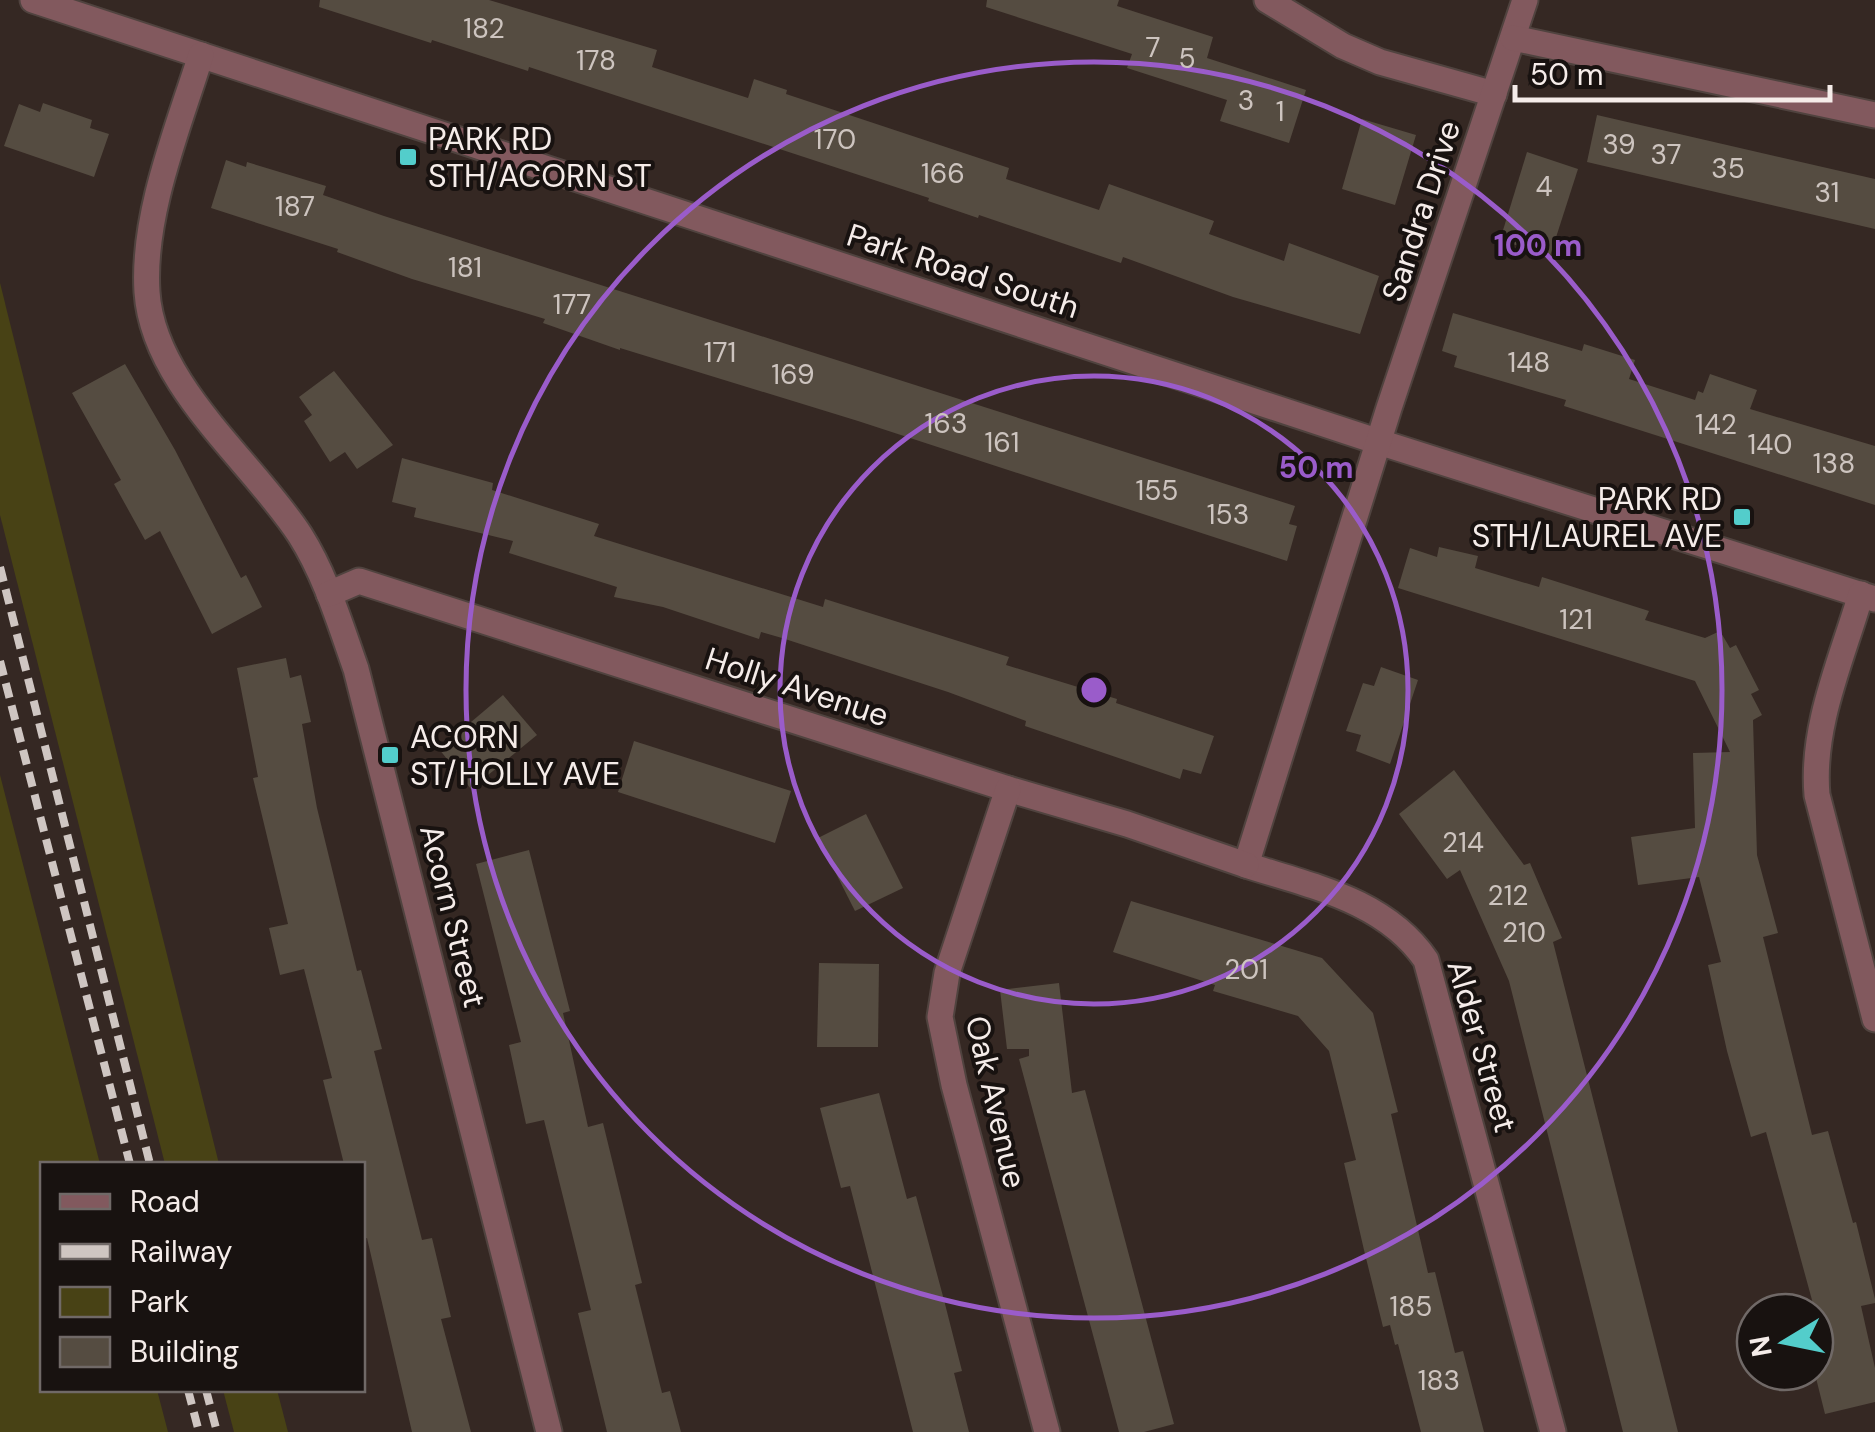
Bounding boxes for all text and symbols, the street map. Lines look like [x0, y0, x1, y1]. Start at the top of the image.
house number: 182 [463, 10, 505, 47]
house number: 7 [1146, 29, 1160, 66]
house number: 5 [1178, 40, 1196, 77]
scale bar [1515, 40, 1830, 102]
house number: 178 [576, 42, 616, 79]
text: 50 m [1530, 55, 1604, 94]
house number: 3 [1238, 82, 1254, 119]
house number: 1 [1276, 93, 1284, 130]
street label: Sandra Drive [1372, 115, 1470, 307]
place label: PARK RD STH/ACORN ST [428, 118, 652, 197]
house number: 170 [814, 121, 856, 158]
house number: 39 [1602, 126, 1636, 163]
house number: 37 [1650, 136, 1682, 173]
marker: PARK RD STH/ACORN ST [397, 146, 419, 168]
house number: 35 [1711, 150, 1745, 187]
house number: 166 [921, 155, 965, 192]
house number: 4 [1536, 168, 1553, 205]
house number: 31 [1815, 174, 1839, 211]
house number: 187 [275, 188, 315, 225]
street label: Park Road South [842, 214, 1084, 328]
text: 100 m [1494, 226, 1582, 265]
house number: 181 [448, 249, 482, 286]
house number: 177 [553, 286, 591, 323]
house number: 171 [704, 334, 736, 371]
house number: 148 [1508, 344, 1550, 381]
house number: 169 [771, 356, 815, 393]
house number: 163 [925, 405, 967, 442]
house number: 142 [1695, 406, 1737, 443]
house number: 161 [984, 424, 1020, 461]
house number: 140 [1748, 426, 1792, 463]
house number: 138 [1813, 445, 1855, 482]
text: 50 m [1278, 448, 1354, 487]
house number: 155 [1136, 472, 1178, 509]
place label: PARK RD STH/LAUREL AVE [1472, 478, 1722, 557]
house number: 153 [1207, 496, 1249, 533]
marker: PARK RD STH/LAUREL AVE [1731, 506, 1753, 528]
house number: 121 [1559, 601, 1593, 638]
street label: Holly Avenue [700, 638, 894, 736]
centre of rings [1076, 672, 1112, 708]
place label: ACORN ST/HOLLY AVE [410, 716, 620, 795]
marker: ACORN ST/HOLLY AVE [379, 744, 401, 766]
street label: Acorn Street [410, 820, 496, 1012]
house number: 214 [1442, 824, 1484, 861]
house number: 212 [1488, 877, 1529, 914]
house number: 210 [1502, 914, 1546, 951]
house number: 201 [1224, 951, 1268, 988]
street label: Alder Street [1437, 955, 1527, 1137]
street label: Oak Avenue [956, 1012, 1036, 1192]
legend [40, 1162, 365, 1392]
text: Road [130, 1182, 200, 1221]
text: Railway [130, 1232, 233, 1271]
text: Park [130, 1282, 189, 1321]
house number: 185 [1390, 1288, 1432, 1325]
north arrow [1735, 1292, 1835, 1392]
text: Building [130, 1332, 239, 1371]
text: N [1741, 1333, 1781, 1360]
house number: 183 [1418, 1362, 1460, 1399]

